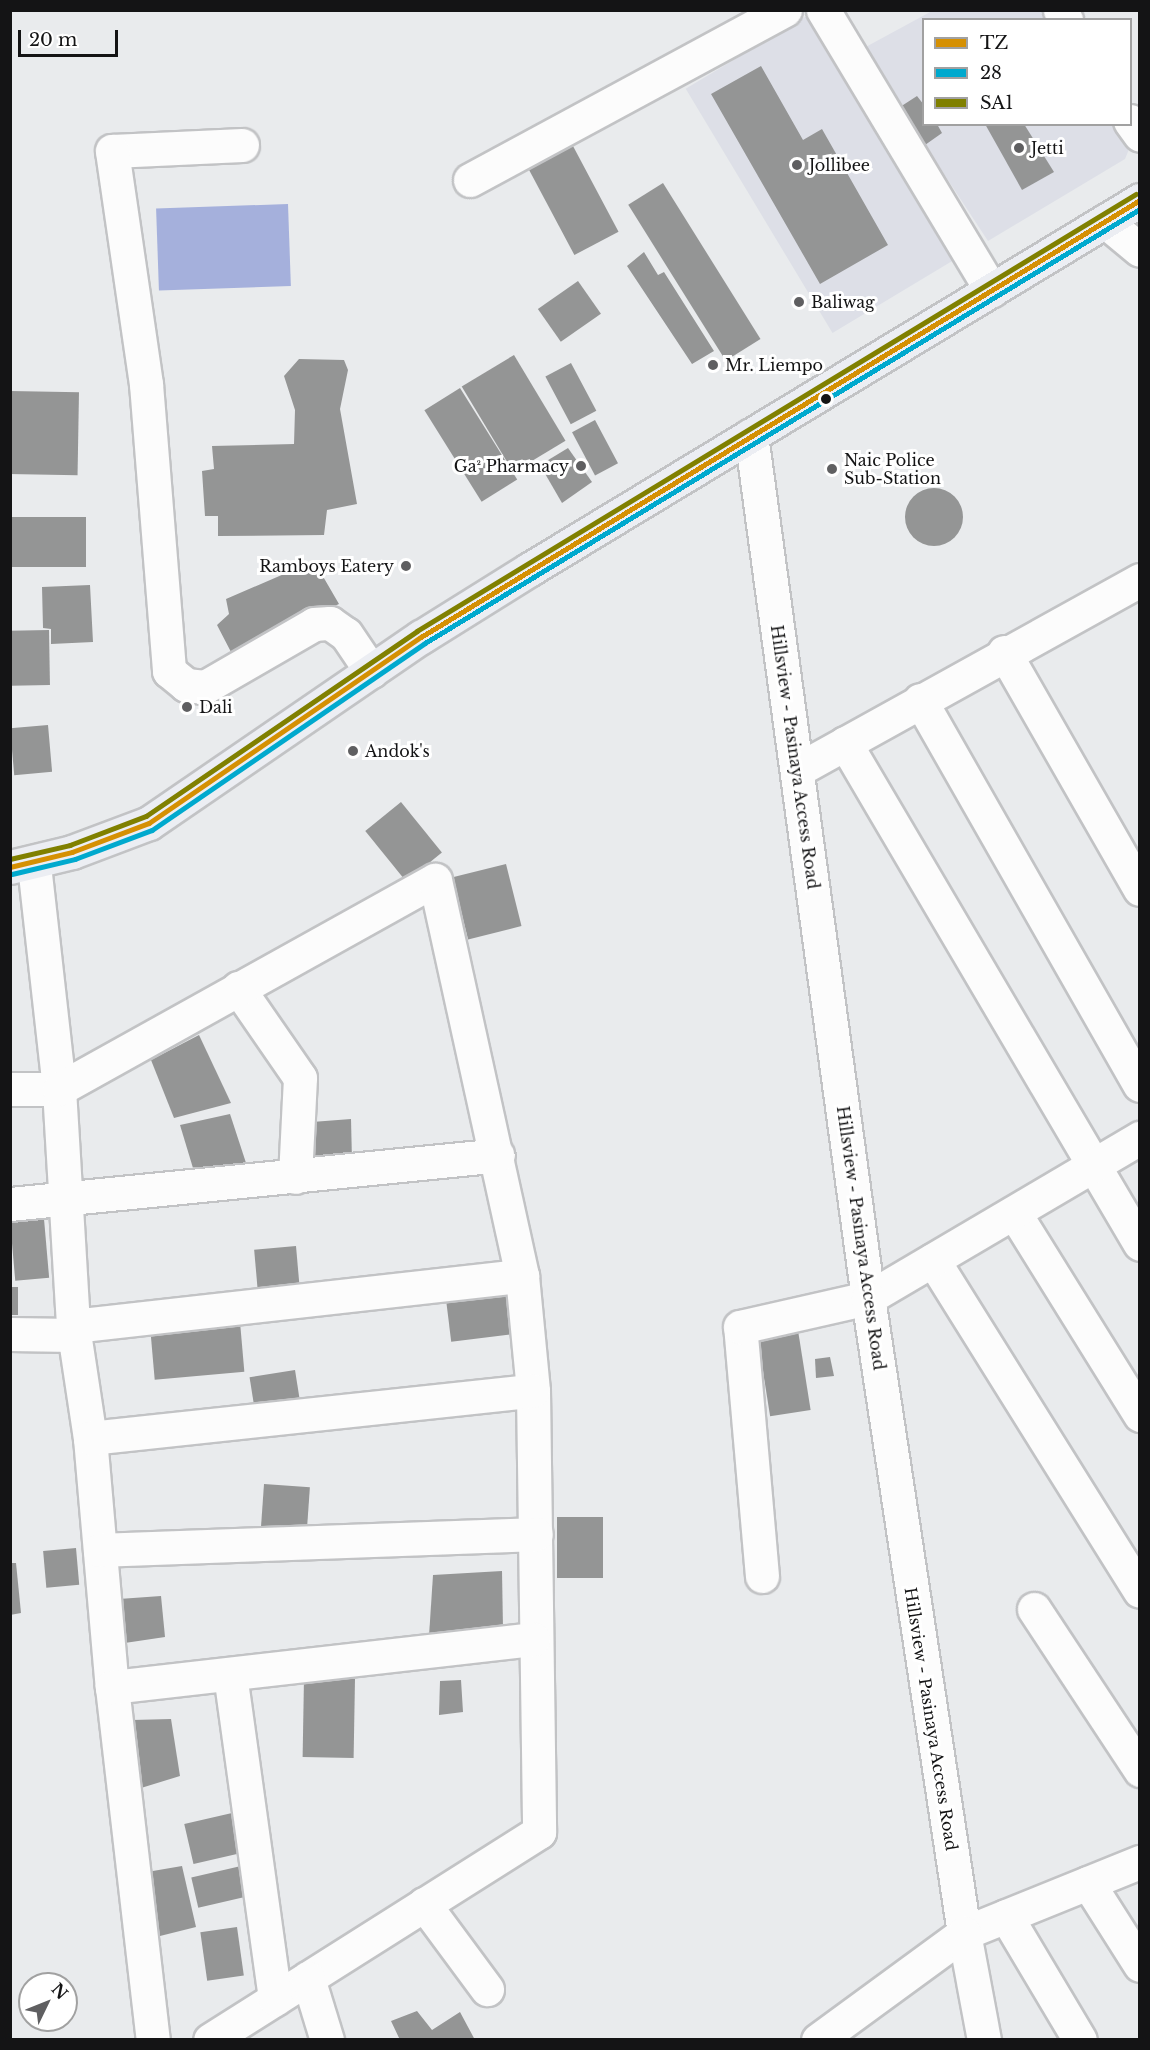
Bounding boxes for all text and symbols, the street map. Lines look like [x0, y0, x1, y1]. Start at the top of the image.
scale bar [21, 18, 122, 56]
legend [922, 18, 1132, 126]
text: 20 m [29, 29, 77, 51]
text: TZ [980, 32, 1008, 54]
text: 28 [980, 62, 1002, 84]
text: SA1 [980, 92, 1013, 114]
place label: Jetti [1031, 138, 1064, 158]
marker: Jetti [1012, 141, 1026, 155]
place label: Jollibee [809, 155, 870, 175]
marker: Jollibee [790, 158, 804, 172]
place label: Baliwag [811, 292, 875, 312]
marker: Baliwag [792, 295, 806, 309]
place label: Mr. Liempo [725, 355, 823, 375]
marker: Mr. Liempo [706, 358, 720, 372]
unlabelled marker [820, 393, 832, 405]
place label: Naic Police Sub-Station [844, 450, 941, 488]
place label: Ga² Pharmacy [454, 456, 569, 476]
marker: Ga² Pharmacy [574, 459, 588, 473]
marker: Naic Police Sub-Station [825, 462, 839, 476]
place label: Ramboys Eatery [259, 556, 394, 576]
marker: Ramboys Eatery [399, 559, 413, 573]
street label: Hillsview - Pasinaya Access Road [767, 623, 823, 891]
place label: Dali [199, 697, 233, 717]
marker: Dali [180, 700, 194, 714]
place label: Andok's [365, 741, 430, 761]
marker: Andok's [346, 744, 360, 758]
street label: Hillsview - Pasinaya Access Road [833, 1104, 889, 1372]
street label: Hillsview - Pasinaya Access Road [901, 1585, 961, 1853]
north arrow [18, 1972, 78, 2032]
text: N [47, 1979, 72, 2003]

